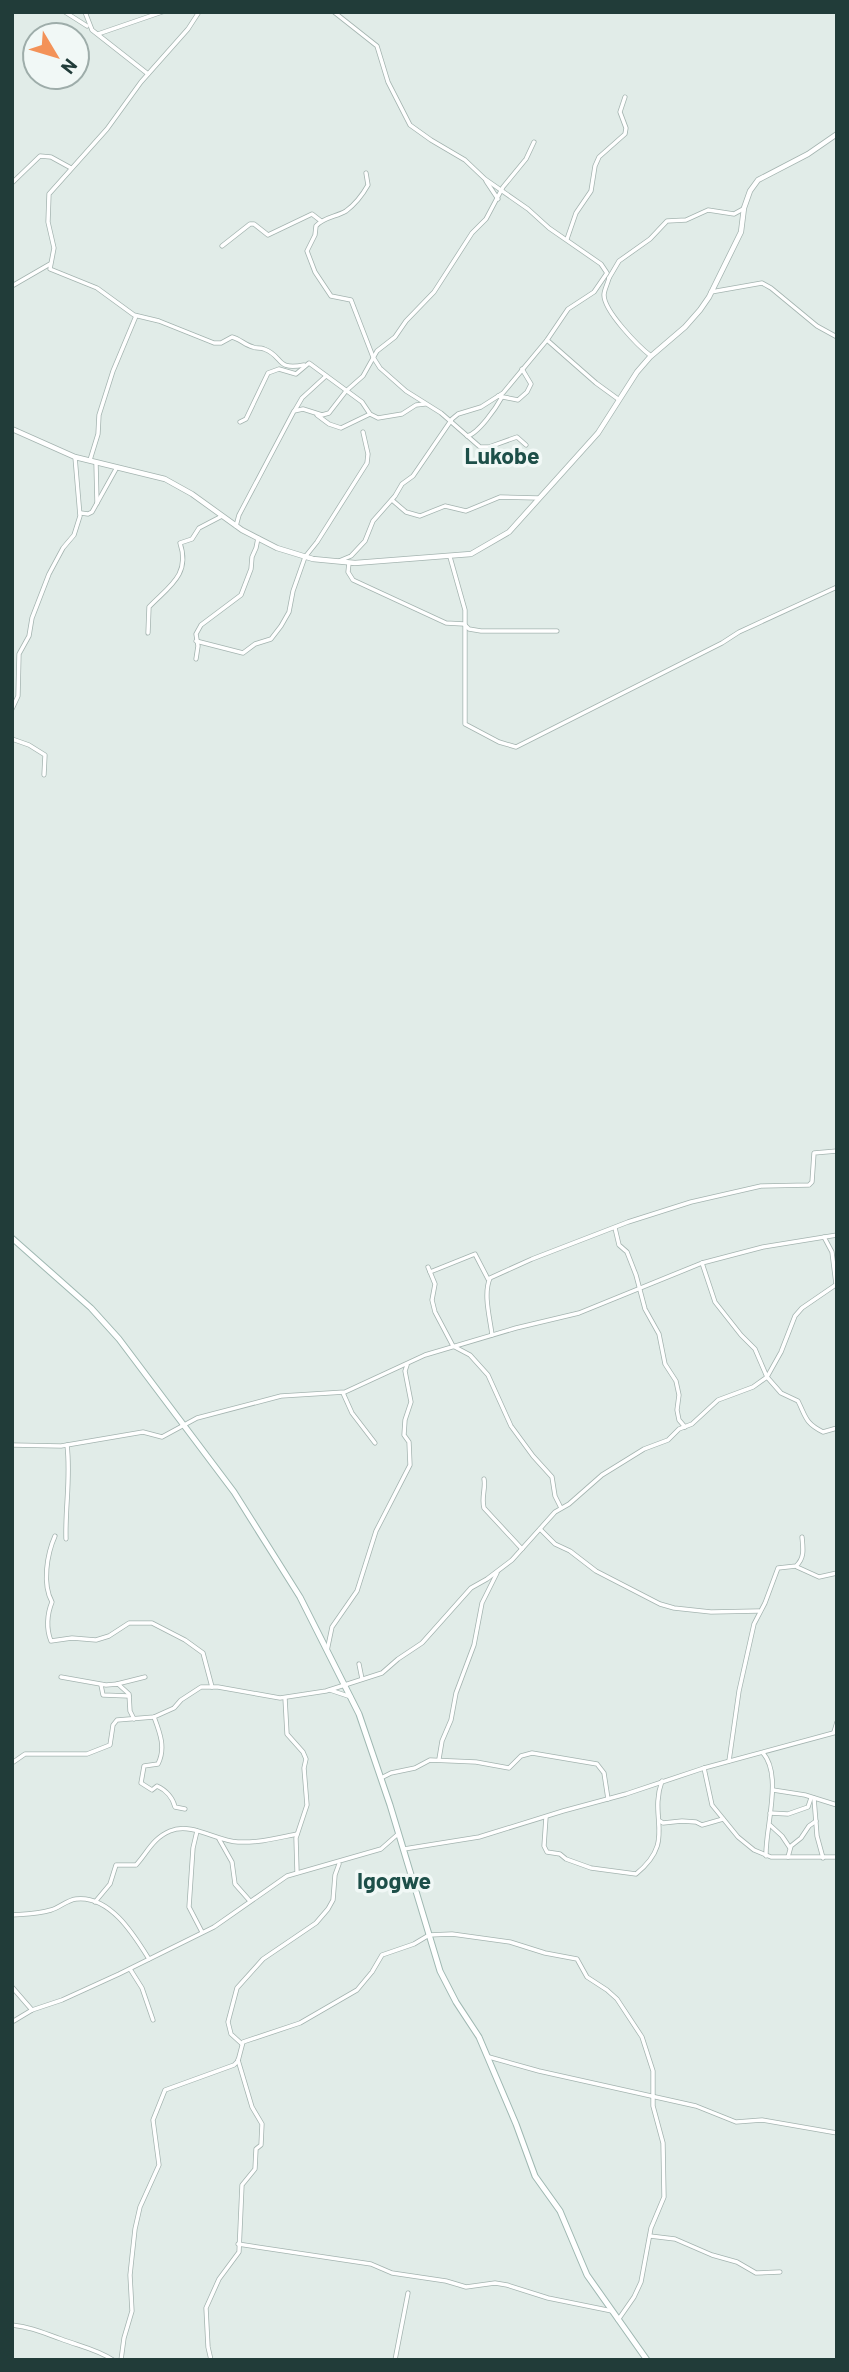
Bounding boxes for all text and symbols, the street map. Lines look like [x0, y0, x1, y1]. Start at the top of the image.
north arrow [21, 21, 91, 91]
text: N [57, 55, 83, 79]
district label: Lukobe [464, 441, 540, 469]
district label: Igogwe [357, 1866, 431, 1894]

